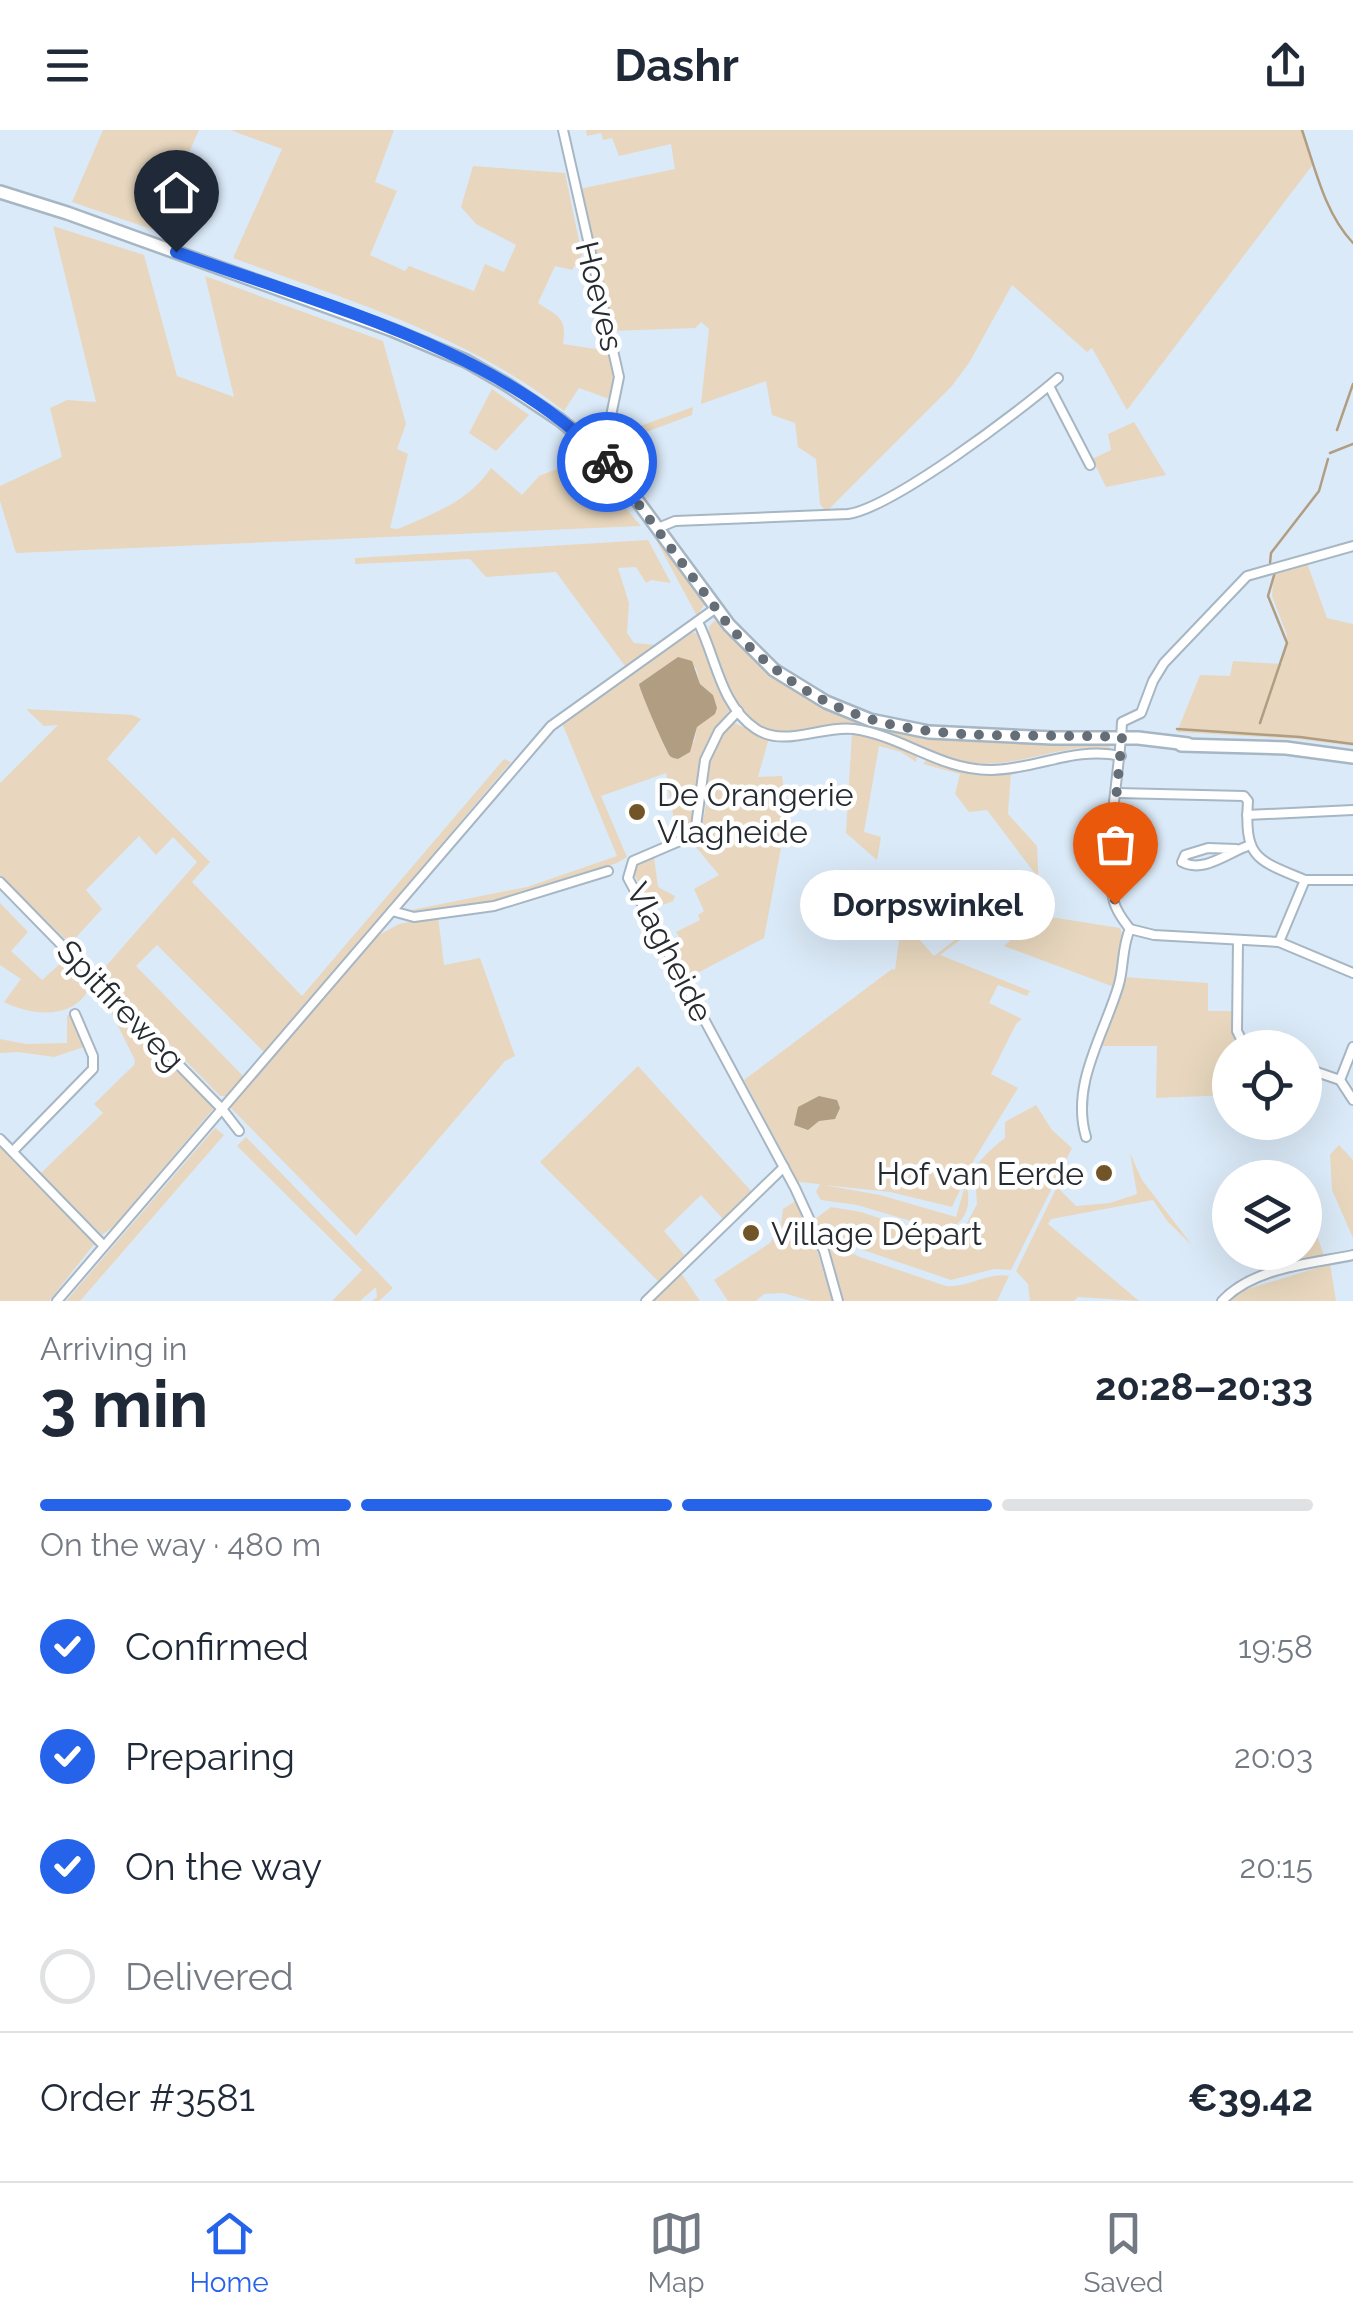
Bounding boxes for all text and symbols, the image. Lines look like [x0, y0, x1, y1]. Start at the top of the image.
icon: menu [40, 38, 95, 93]
icon: share [1258, 38, 1313, 93]
text: Dashr [614, 39, 739, 92]
pin [134, 150, 219, 253]
icon: home [149, 165, 204, 220]
street label: Hoeves [569, 237, 631, 355]
courier [557, 412, 657, 512]
icon: bike [580, 435, 635, 490]
place label: De Orangerie Vlagheide [657, 776, 854, 850]
marker: De Orangerie Vlagheide [626, 801, 648, 823]
pin [1073, 802, 1158, 905]
icon: bag [1088, 817, 1143, 872]
callout: Dorpswinkel [800, 869, 1055, 939]
street label: Vlagheide [619, 876, 721, 1028]
text: Dorpswinkel [832, 886, 1023, 923]
street label: Spitfireweg [50, 932, 192, 1078]
map controls [1212, 1030, 1322, 1270]
button: locate [1212, 1030, 1322, 1140]
place label: Hof van Eerde [877, 1155, 1084, 1192]
button: layers [1212, 1160, 1322, 1270]
marker: Hof van Eerde [1093, 1162, 1115, 1184]
place label: Village Départ [771, 1215, 982, 1252]
marker: Village Départ [740, 1222, 762, 1244]
text: Arriving in [40, 1330, 187, 1367]
text: 20:28–20:33 [1095, 1364, 1313, 1409]
text: 3 min [40, 1366, 208, 1442]
text: On the way · 480 m [40, 1526, 321, 1563]
icon: check [40, 1619, 95, 1674]
text: Confirmed [125, 1624, 309, 1669]
text: 19:58 [1238, 1628, 1313, 1665]
icon: check [40, 1729, 95, 1784]
text: Preparing [125, 1734, 295, 1779]
text: 20:03 [1234, 1738, 1313, 1775]
icon: check [40, 1839, 95, 1894]
text: On the way [125, 1844, 322, 1889]
text: 20:15 [1240, 1848, 1313, 1885]
text: Delivered [125, 1954, 294, 1999]
text: Order #3581 [40, 2075, 255, 2120]
text: €39.42 [1187, 2075, 1313, 2120]
tab: Home [189, 2206, 269, 2299]
tab: Map [648, 2206, 705, 2299]
tab: Saved [1083, 2206, 1164, 2299]

